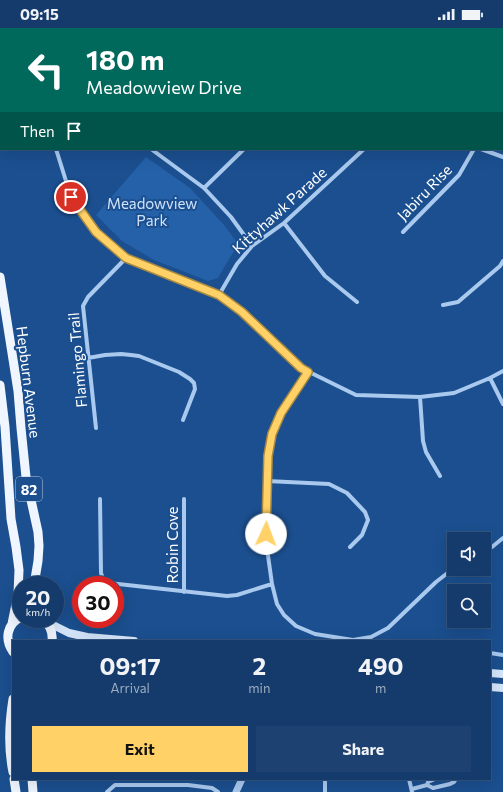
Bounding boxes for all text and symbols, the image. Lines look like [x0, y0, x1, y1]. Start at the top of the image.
text: 09:15 [20, 5, 59, 23]
text: 180 m [86, 42, 164, 76]
icon: left [20, 44, 72, 96]
text: Meadowview Drive [86, 76, 242, 98]
icon: arrive [63, 120, 85, 142]
text: Then [20, 122, 55, 140]
street label: Jabiru Rise [393, 160, 455, 224]
street label: Kittyhawk Parade [228, 163, 330, 257]
pin [54, 180, 88, 214]
icon: arrive [60, 186, 82, 208]
park label: Meadowview Park [107, 194, 197, 229]
street label: Flamingo Trail [64, 312, 90, 408]
street label: Hepburn Avenue [13, 325, 45, 439]
road number: 82 [16, 477, 42, 501]
street label: Robin Cove [163, 506, 181, 584]
position arrow [245, 513, 287, 555]
map controls [447, 532, 491, 628]
button: sound [447, 532, 491, 576]
speed limit sign: 30 [72, 576, 124, 628]
button: search [447, 584, 491, 628]
text: 20 [26, 585, 50, 609]
text: km/h [26, 606, 50, 618]
text: 09:17 [100, 651, 161, 680]
text: 2 [252, 651, 266, 680]
text: 490 [358, 651, 403, 680]
text: Arrival [110, 680, 150, 696]
text: min [248, 680, 270, 696]
text: m [375, 680, 386, 696]
button: Exit [32, 726, 248, 772]
button: Share [256, 726, 471, 772]

